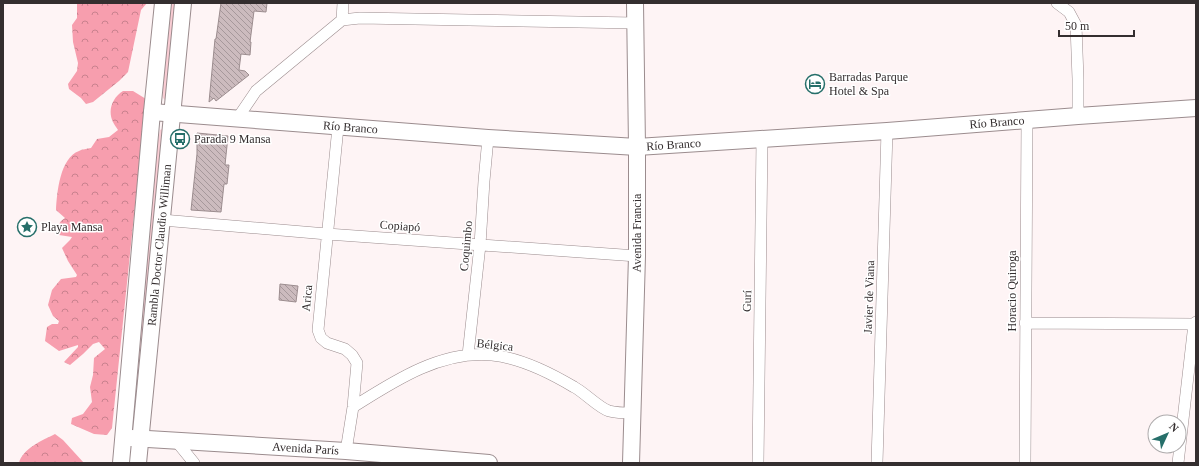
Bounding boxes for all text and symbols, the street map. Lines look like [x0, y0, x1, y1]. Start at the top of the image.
scale bar [1059, 12, 1134, 38]
text: 50 m [1065, 19, 1090, 33]
place label: Barradas Parque Hotel & Spa [829, 70, 908, 98]
hotel icon: Barradas Parque Hotel & Spa [804, 73, 826, 95]
street label: Río Branco [969, 113, 1025, 132]
street label: Río Branco [322, 118, 378, 136]
bus stop icon: Parada 9 Mansa [169, 128, 191, 150]
place label: Parada 9 Mansa [194, 132, 271, 146]
street label: Río Branco [646, 136, 702, 153]
street label: Rambla Doctor Claudio Williman [144, 164, 174, 327]
street label: Avenida Francia [630, 193, 644, 273]
place icon: Playa Mansa [16, 216, 38, 238]
street label: Copiapó [379, 218, 421, 234]
place label: Playa Mansa [41, 220, 103, 234]
street label: Coquimbo [457, 220, 475, 272]
street label: Horacio Quiroga [1005, 250, 1019, 331]
street label: Javier de Viana [861, 259, 877, 334]
street label: Arica [299, 283, 315, 312]
street label: Gurí [740, 289, 754, 312]
street label: Bélgica [476, 336, 515, 354]
north arrow [1147, 414, 1187, 454]
text: N [1167, 420, 1181, 434]
street label: Avenida París [272, 440, 340, 458]

